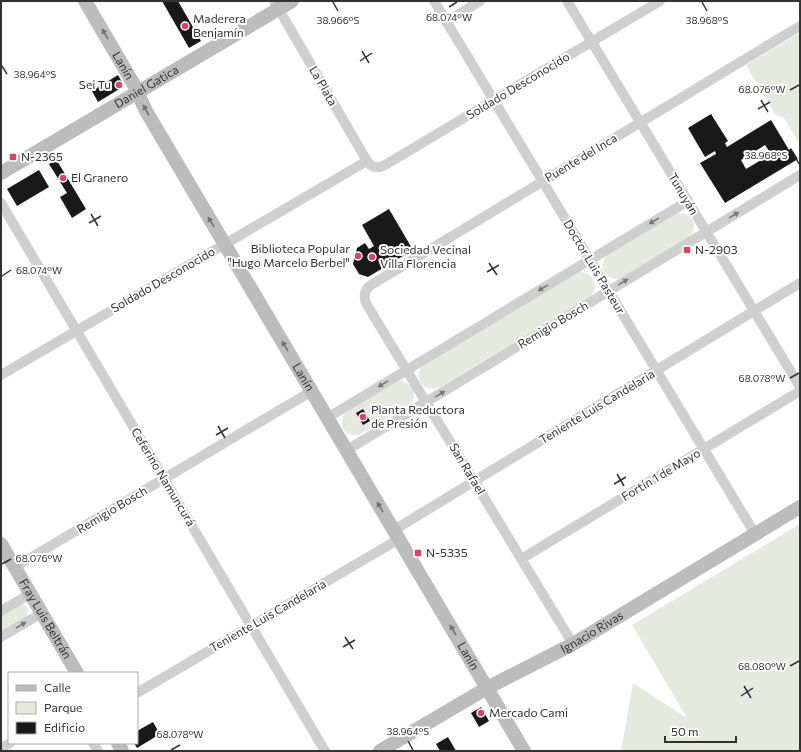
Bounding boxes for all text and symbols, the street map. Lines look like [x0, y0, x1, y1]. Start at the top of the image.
place label: Maderera Benjamín [193, 11, 246, 39]
text: 68.074°W [426, 11, 472, 23]
text: 38.966°S [317, 14, 359, 26]
text: 38.968°S [686, 14, 728, 26]
marker: Maderera Benjamín [180, 21, 190, 31]
one-way arrow [101, 28, 108, 40]
street label: Lanín [110, 49, 137, 82]
street label: Soldado Desconocido [463, 49, 572, 121]
street label: Daniel Gatica [111, 62, 181, 111]
street label: La Plata [307, 63, 341, 108]
text: 38.964°S [14, 68, 56, 80]
place label: Sei Tu [79, 77, 111, 91]
marker: Sei Tu [114, 80, 124, 90]
text: 68.076°W [739, 83, 785, 95]
one-way arrow [142, 104, 149, 116]
street label: Puente del Inca [542, 130, 619, 184]
place label: N-2365 [21, 149, 63, 163]
text: 38.968°S [745, 149, 787, 161]
marker: N-2365 [8, 152, 18, 162]
place label: El Granero [71, 170, 128, 184]
street label: Tunuyán [666, 170, 702, 217]
marker: El Granero [58, 173, 68, 183]
one-way arrow [729, 211, 739, 219]
one-way arrow [208, 216, 215, 228]
street label: Doctor Luis Pasteur [561, 217, 629, 316]
one-way arrow [648, 218, 660, 225]
place label: Biblioteca Popular "Hugo Marcelo Berbel" [227, 241, 350, 269]
place label: Sociedad Vecinal Villa Florencia [380, 242, 471, 270]
place label: N-2903 [695, 242, 738, 256]
street label: Soldado Desconocido [108, 244, 217, 315]
marker: N-2903 [682, 245, 692, 255]
marker: Biblioteca Popular "Hugo Marcelo Berbel" [353, 251, 363, 261]
marker: Sociedad Vecinal Villa Florencia [367, 252, 377, 262]
text: 68.074°W [16, 264, 62, 276]
one-way arrow [617, 279, 629, 286]
one-way arrow [537, 285, 549, 292]
street label: Remigio Bosch [515, 298, 590, 351]
one-way arrow [281, 340, 288, 352]
street label: Lanín [290, 360, 318, 393]
street label: Teniente Luis Candelaria [536, 366, 657, 446]
text: 68.078°W [739, 372, 785, 384]
one-way arrow [378, 380, 388, 388]
one-way arrow [434, 390, 446, 397]
place label: Planta Reductora de Presión [371, 402, 465, 430]
marker: Planta Reductora de Presión [358, 412, 368, 422]
street label: Ceferino Namuncurá [129, 425, 199, 528]
street label: San Rafael [447, 440, 489, 497]
street label: Fortín 1 de Mayo [619, 445, 702, 503]
street label: Remigio Bosch [74, 483, 149, 536]
one-way arrow [376, 501, 383, 512]
place label: N-5335 [426, 545, 468, 559]
marker: N-5335 [413, 548, 423, 558]
text: 68.076°W [16, 552, 62, 564]
street label: Fray Luis Beltrán [17, 576, 75, 661]
street label: Teniente Luis Candelaria [207, 576, 328, 654]
street label: Ignacio Rivas [558, 607, 625, 655]
one-way arrow [15, 622, 27, 629]
one-way arrow [450, 624, 457, 636]
street label: Lanín [455, 639, 482, 672]
text: 68.080°W [738, 660, 786, 672]
legend [8, 672, 138, 744]
text: Calle [44, 680, 71, 694]
text: Parque [44, 700, 82, 714]
place label: Mercado Cami [489, 705, 568, 719]
marker: Mercado Cami [476, 708, 486, 718]
scale bar [665, 718, 736, 744]
text: Edificio [44, 720, 85, 734]
text: 50 m [671, 724, 699, 738]
text: 38.964°S [387, 725, 429, 737]
text: 68.078°W [157, 728, 203, 740]

